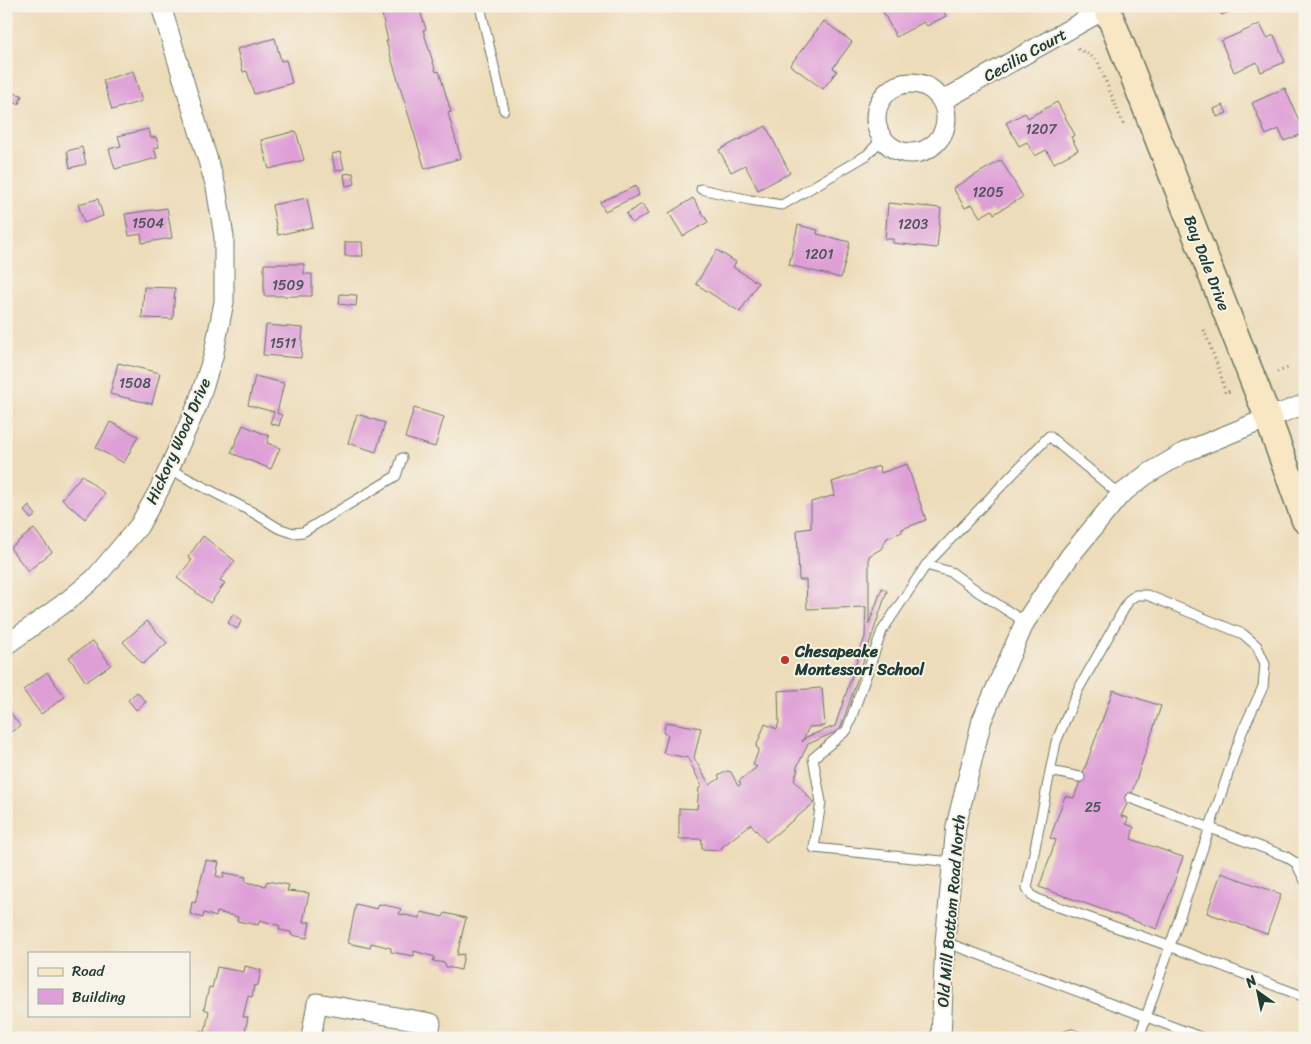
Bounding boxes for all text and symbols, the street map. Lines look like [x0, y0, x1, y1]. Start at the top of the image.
street label: Cecilia Court [978, 20, 1072, 90]
house number: 1207 [1026, 117, 1057, 142]
house number: 1205 [972, 180, 1004, 205]
house number: 1504 [132, 211, 164, 236]
street label: Bay Dale Drive [1175, 211, 1239, 315]
house number: 1203 [898, 212, 929, 237]
house number: 1201 [805, 242, 833, 267]
house number: 1509 [272, 273, 304, 298]
house number: 1511 [270, 331, 296, 356]
house number: 1508 [119, 371, 151, 396]
street label: Hickory Wood Drive [137, 373, 219, 509]
place label: Chesapeake Montessori School [794, 637, 925, 684]
marker: Chesapeake Montessori School [779, 654, 791, 666]
house number: 25 [1085, 795, 1102, 820]
street label: Old Mill Bottom Road North [928, 813, 974, 1009]
legend [28, 952, 190, 1016]
text: Road [72, 958, 105, 984]
north arrow [1234, 966, 1284, 1016]
text: N [1239, 968, 1262, 995]
text: Building [72, 984, 126, 1010]

